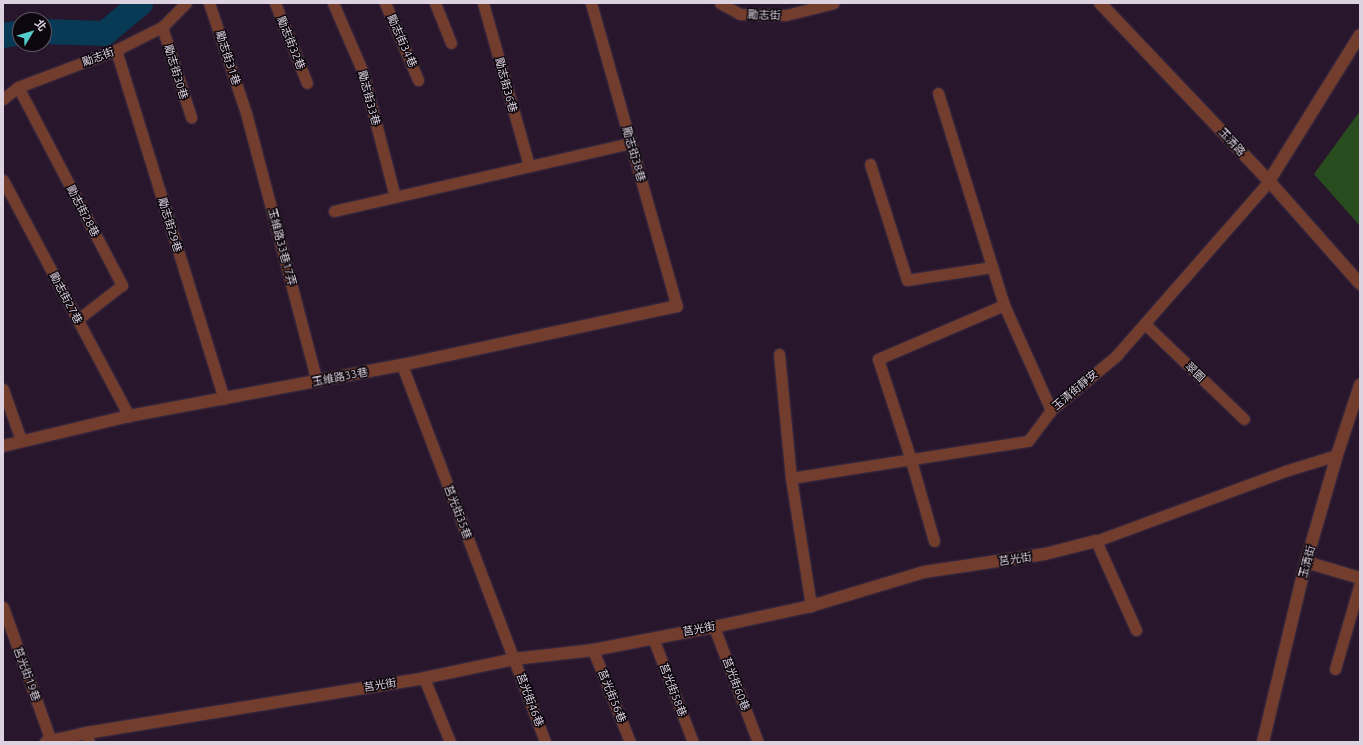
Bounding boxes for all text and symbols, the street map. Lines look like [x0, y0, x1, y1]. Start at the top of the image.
street label: 勵志街 [747, 8, 781, 22]
north arrow [12, 12, 52, 52]
street label: 勵志街34巷 [384, 13, 420, 69]
street label: 勵志街32巷 [274, 14, 308, 72]
text: 北 [33, 17, 49, 33]
street label: 勵志街31巷 [213, 29, 243, 87]
street label: 勵志街30巷 [161, 43, 191, 101]
street label: 勵志街 [80, 45, 116, 69]
street label: 勵志街36巷 [492, 56, 520, 114]
street label: 勵志街33巷 [355, 69, 383, 127]
street label: 勵志街38巷 [620, 125, 648, 183]
street label: 玉清路 [1216, 125, 1248, 159]
street label: 勵志街28巷 [64, 183, 102, 239]
street label: 勵志街29巷 [155, 196, 185, 254]
street label: 玉維路33巷17弄 [265, 207, 299, 287]
street label: 勵志街27巷 [47, 270, 85, 326]
street label: 翠園 [1183, 360, 1207, 384]
street label: 玉維路33巷 [311, 365, 369, 389]
street label: 玉清街靜安 [1050, 367, 1100, 413]
street label: 莒光街35巷 [442, 483, 474, 541]
street label: 玉清街 [1296, 544, 1318, 580]
street label: 莒光街 [998, 550, 1032, 568]
street label: 莒光街 [682, 619, 716, 639]
street label: 莒光街19巷 [11, 645, 43, 703]
street label: 莒光街60巷 [720, 655, 752, 713]
street label: 莒光街58巷 [657, 661, 689, 719]
street label: 莒光街56巷 [595, 667, 629, 725]
street label: 莒光街46巷 [514, 671, 546, 729]
street label: 莒光街 [363, 676, 397, 694]

